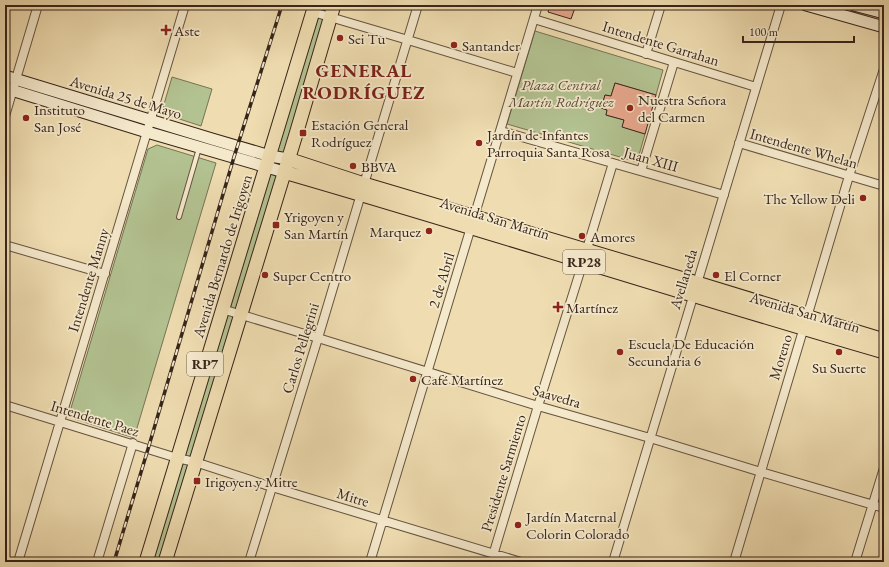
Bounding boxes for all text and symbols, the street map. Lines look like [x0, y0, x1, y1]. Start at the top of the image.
street label: Intendente Garrahan [600, 16, 722, 70]
scale bar [743, 18, 854, 44]
place label: Aste [173, 21, 200, 40]
text: 100 m [749, 24, 779, 40]
marker: Aste [161, 25, 171, 35]
place label: Sei Tu [348, 29, 386, 48]
marker: Sei Tu [335, 33, 345, 43]
place label: Santander [462, 36, 520, 55]
marker: Santander [449, 40, 459, 50]
district label: GENERAL RODRÍGUEZ [302, 58, 426, 105]
street label: Avenida 25 de Mayo [67, 71, 184, 123]
park label: Plaza Central Martín Rodríguez [507, 75, 615, 111]
place label: Nuestra Señora del Carmen [638, 90, 726, 126]
place label: Instituto San José [34, 100, 85, 136]
marker: Nuestra Señora del Carmen [625, 103, 635, 113]
marker: Instituto San José [21, 113, 31, 123]
place label: Estación General Rodríguez [311, 115, 409, 151]
street label: Intendente Whelan [748, 124, 860, 172]
place label: Jardín de Infantes Parroquia Santa Rosa [485, 125, 610, 161]
marker: Estación General Rodríguez [298, 128, 308, 138]
marker: Jardín de Infantes Parroquia Santa Rosa [474, 138, 484, 148]
street label: Juan XIII [620, 142, 680, 176]
place label: BBVA [361, 157, 397, 176]
marker: BBVA [348, 161, 358, 171]
street label: Avenida Bernardo de Irigoyen [188, 172, 256, 341]
place label: The Yellow Deli [763, 189, 855, 208]
street label: Avenida San Martín [437, 192, 552, 244]
marker: The Yellow Deli [858, 193, 868, 203]
place label: Yrigoyen y San Martín [284, 207, 348, 243]
marker: Yrigoyen y San Martín [271, 220, 281, 230]
place label: Marquez [370, 222, 421, 241]
street label: Intendente Manny [63, 225, 113, 334]
marker: Marquez [424, 226, 434, 236]
place label: Amores [589, 227, 635, 246]
marker: Amores [577, 231, 587, 241]
street label: Avellaneda [665, 247, 701, 312]
street label: 2 de Abril [424, 250, 459, 310]
road number: RP28 [563, 250, 605, 274]
place label: Super Centro [273, 266, 351, 285]
place label: El Corner [724, 266, 781, 285]
marker: Super Centro [260, 270, 270, 280]
marker: El Corner [711, 270, 721, 280]
street label: Avenida San Martín [747, 287, 862, 337]
place label: Martínez [566, 298, 618, 317]
street label: Carlos Pellegrini [277, 300, 323, 396]
marker: Martínez [553, 302, 563, 312]
street label: Moreno [764, 332, 796, 382]
place label: Escuela De Educación Secundaria 6 [628, 334, 755, 370]
marker: Escuela De Educación Secundaria 6 [615, 347, 625, 357]
marker: Su Suerte [834, 347, 844, 357]
road number: RP7 [187, 352, 223, 376]
place label: Su Suerte [812, 358, 866, 377]
place label: Café Martínez [421, 370, 503, 389]
marker: Café Martínez [408, 374, 418, 384]
street label: Saavedra [531, 380, 583, 412]
street label: Intendente Paez [48, 396, 142, 441]
street label: Presidente Sarmiento [476, 412, 530, 534]
place label: Irigoyen y Mitre [205, 472, 298, 491]
marker: Irigoyen y Mitre [192, 476, 202, 486]
street label: Mitre [335, 483, 372, 511]
place label: Jardín Maternal Colorin Colorado [524, 507, 629, 543]
marker: Jardín Maternal Colorin Colorado [513, 520, 523, 530]

